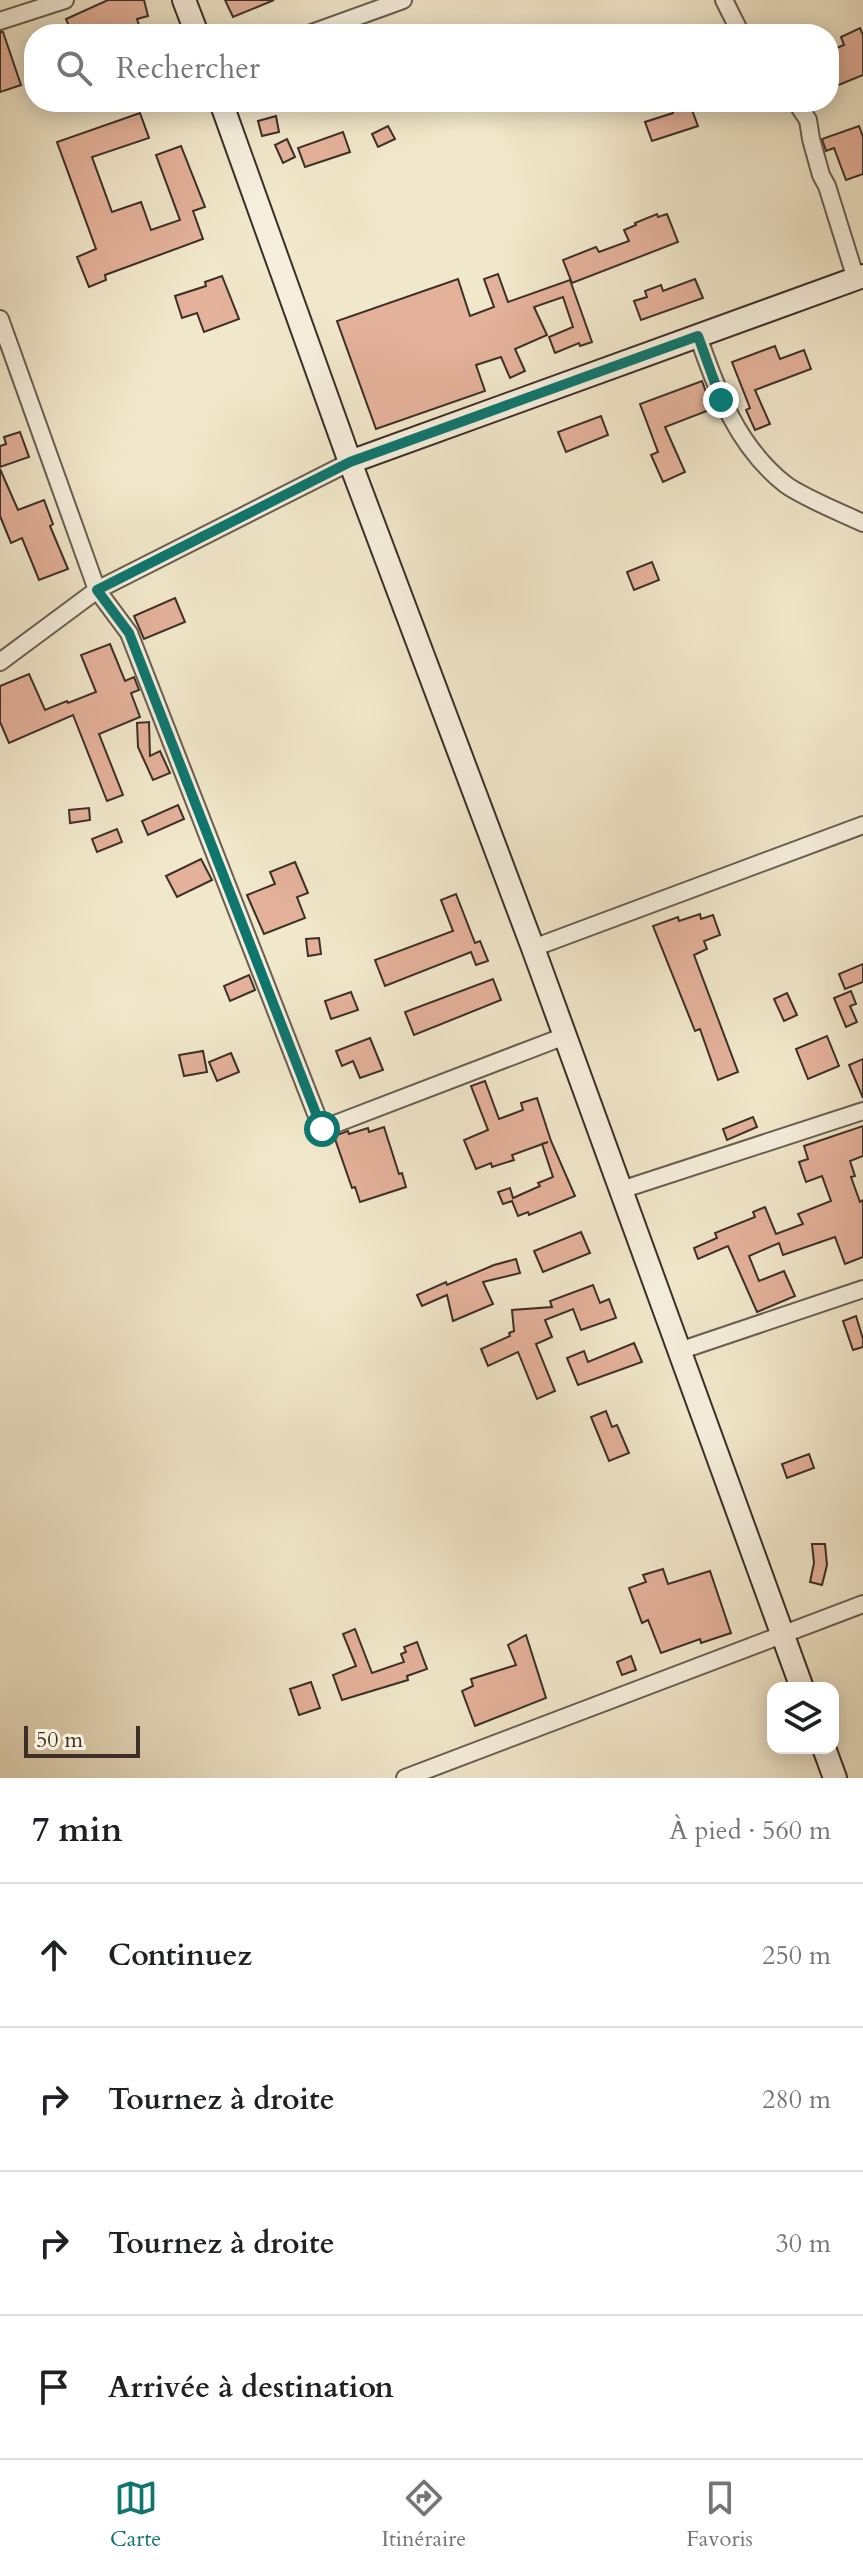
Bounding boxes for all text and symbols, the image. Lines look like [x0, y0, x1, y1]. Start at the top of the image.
search box [24, 24, 839, 112]
icon: search [52, 46, 96, 90]
text: Rechercher [116, 48, 260, 89]
route end [703, 382, 739, 418]
route start [304, 1111, 340, 1147]
map controls [767, 1682, 839, 1754]
button: layers [767, 1682, 839, 1754]
scale bar [24, 1722, 140, 1758]
text: 50 m [36, 1725, 83, 1755]
text: 7 min [32, 1807, 123, 1853]
text: À pied · 560 m [669, 1813, 831, 1848]
icon: ahead [32, 1933, 76, 1977]
text: Continuez [108, 1935, 252, 1976]
text: 250 m [762, 1938, 831, 1973]
icon: right [32, 2077, 76, 2121]
text: Tournez à droite [108, 2079, 335, 2120]
text: 280 m [762, 2082, 831, 2117]
icon: right [32, 2221, 76, 2265]
text: Tournez à droite [108, 2223, 335, 2264]
text: 30 m [775, 2226, 831, 2261]
icon: arrive [32, 2365, 76, 2409]
text: Arrivée à destination [108, 2367, 394, 2408]
tab: Carte [110, 2476, 161, 2554]
tab: Itinéraire [381, 2476, 466, 2554]
tab: Favoris [686, 2476, 753, 2554]

